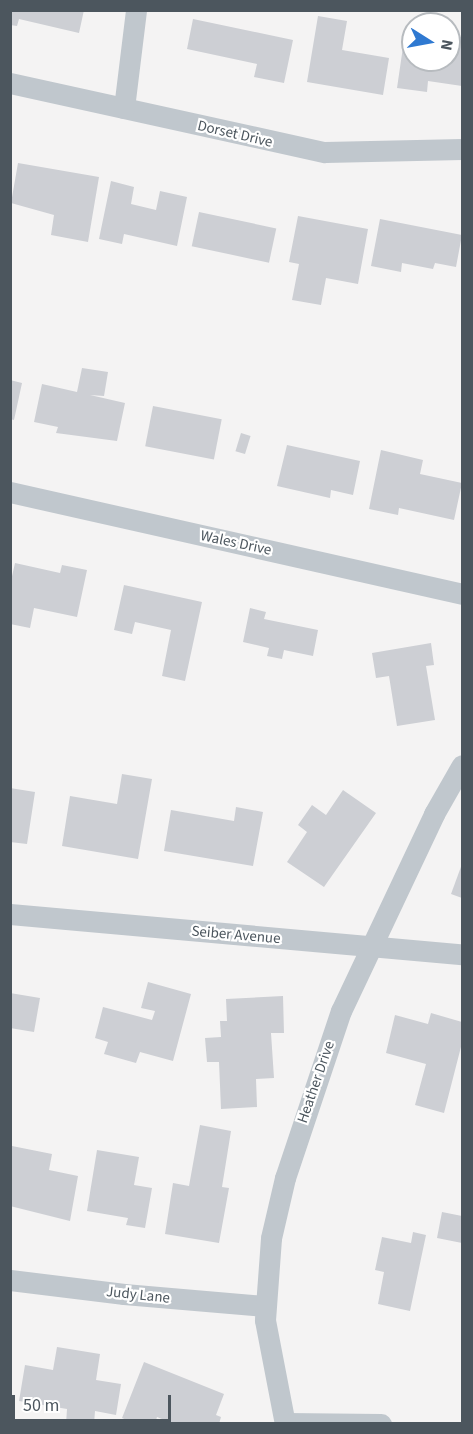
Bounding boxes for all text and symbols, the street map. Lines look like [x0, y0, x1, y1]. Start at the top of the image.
north arrow [401, 12, 461, 72]
text: N [435, 38, 459, 52]
street label: Dorset Drive [196, 117, 274, 151]
street label: Wales Drive [199, 527, 273, 559]
street label: Seiber Avenue [191, 922, 281, 948]
street label: Heather Drive [294, 1039, 338, 1125]
street label: Judy Lane [105, 1283, 171, 1307]
scale bar [15, 1383, 174, 1421]
text: 50 m [23, 1393, 59, 1418]

